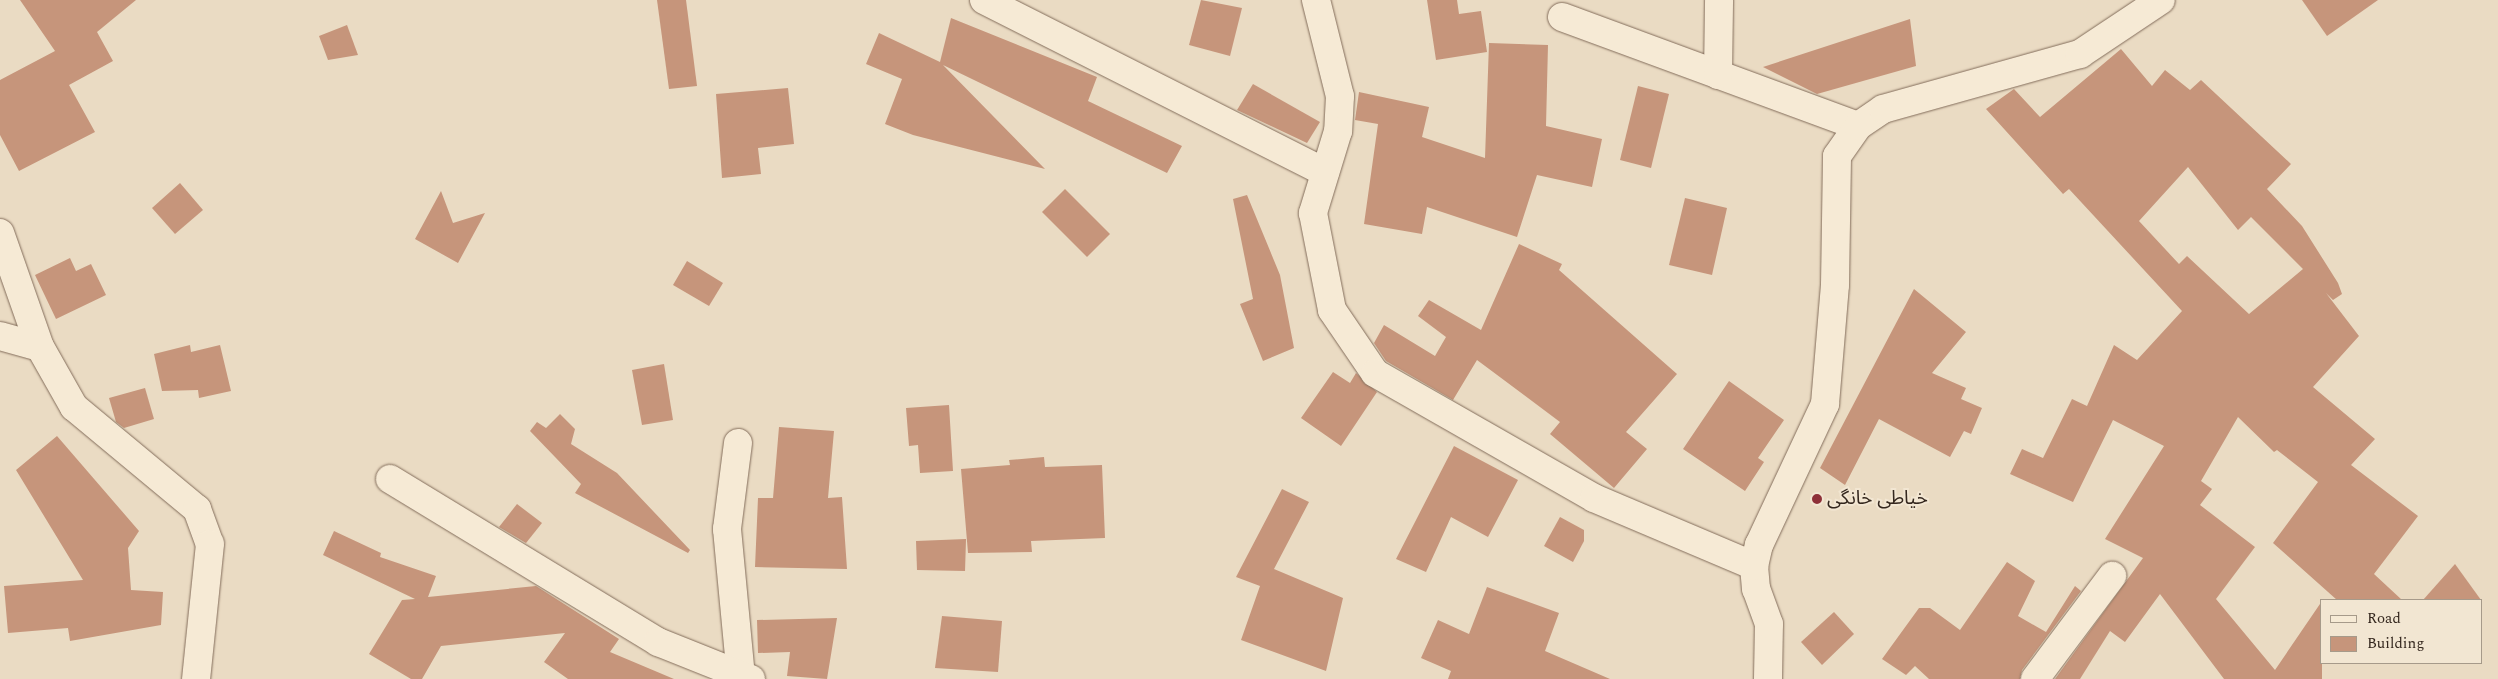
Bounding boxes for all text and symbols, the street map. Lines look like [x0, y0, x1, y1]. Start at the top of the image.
place label: خیاطی خانگی [1827, 488, 1928, 510]
marker: خیاطی خانگی [1811, 493, 1823, 505]
legend [2320, 599, 2483, 664]
text: Road [2367, 607, 2401, 630]
text: Building [2367, 632, 2424, 655]

